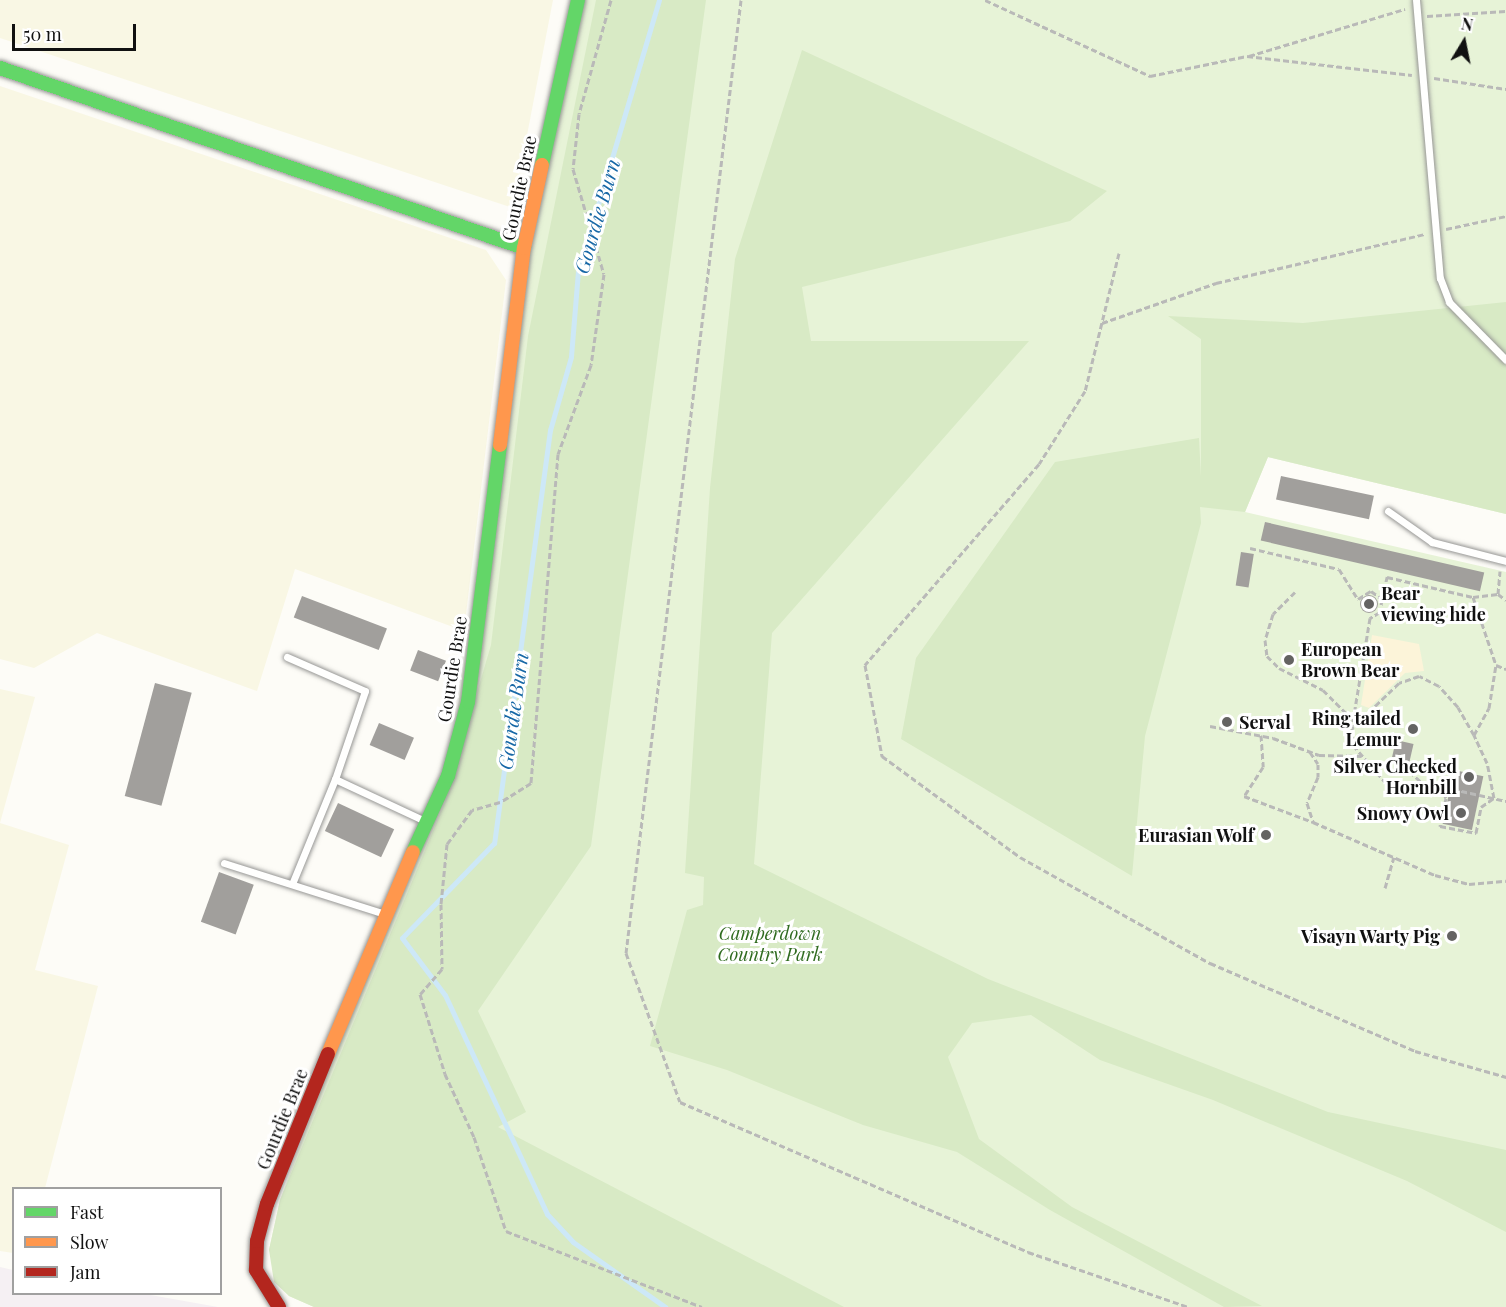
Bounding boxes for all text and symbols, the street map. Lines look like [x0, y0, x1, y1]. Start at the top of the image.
scale bar [15, 12, 140, 50]
north arrow [1434, 12, 1494, 72]
text: N [1460, 12, 1475, 35]
text: 50 m [23, 22, 62, 46]
street label: Gourdie Brae [497, 133, 541, 243]
water label: Gourdie Burn [568, 156, 624, 276]
place label: Bear viewing hide [1381, 583, 1486, 626]
marker: Bear viewing hide [1362, 597, 1376, 611]
street label: Gourdie Brae [433, 614, 471, 724]
place label: European Brown Bear [1301, 639, 1399, 682]
water label: Gourdie Burn [492, 651, 532, 771]
marker: European Brown Bear [1282, 653, 1296, 667]
place label: Ring tailed Lemur [1311, 708, 1401, 750]
place label: Serval [1239, 711, 1291, 733]
marker: Serval [1220, 715, 1234, 729]
marker: Ring tailed Lemur [1406, 722, 1420, 736]
place label: Silver Checked Hornbill [1333, 756, 1457, 798]
marker: Silver Checked Hornbill [1462, 770, 1476, 784]
place label: Snowy Owl [1356, 802, 1449, 824]
marker: Snowy Owl [1454, 806, 1468, 820]
place label: Eurasian Wolf [1137, 824, 1254, 846]
marker: Eurasian Wolf [1259, 828, 1273, 842]
park label: Camperdown Country Park [717, 923, 823, 966]
place label: Visayn Warty Pig [1300, 925, 1440, 947]
marker: Visayn Warty Pig [1445, 929, 1459, 943]
street label: Gourdie Brae [252, 1065, 312, 1173]
legend [12, 1187, 222, 1295]
text: Fast [70, 1200, 103, 1224]
text: Slow [70, 1230, 108, 1254]
text: Jam [70, 1260, 100, 1284]

